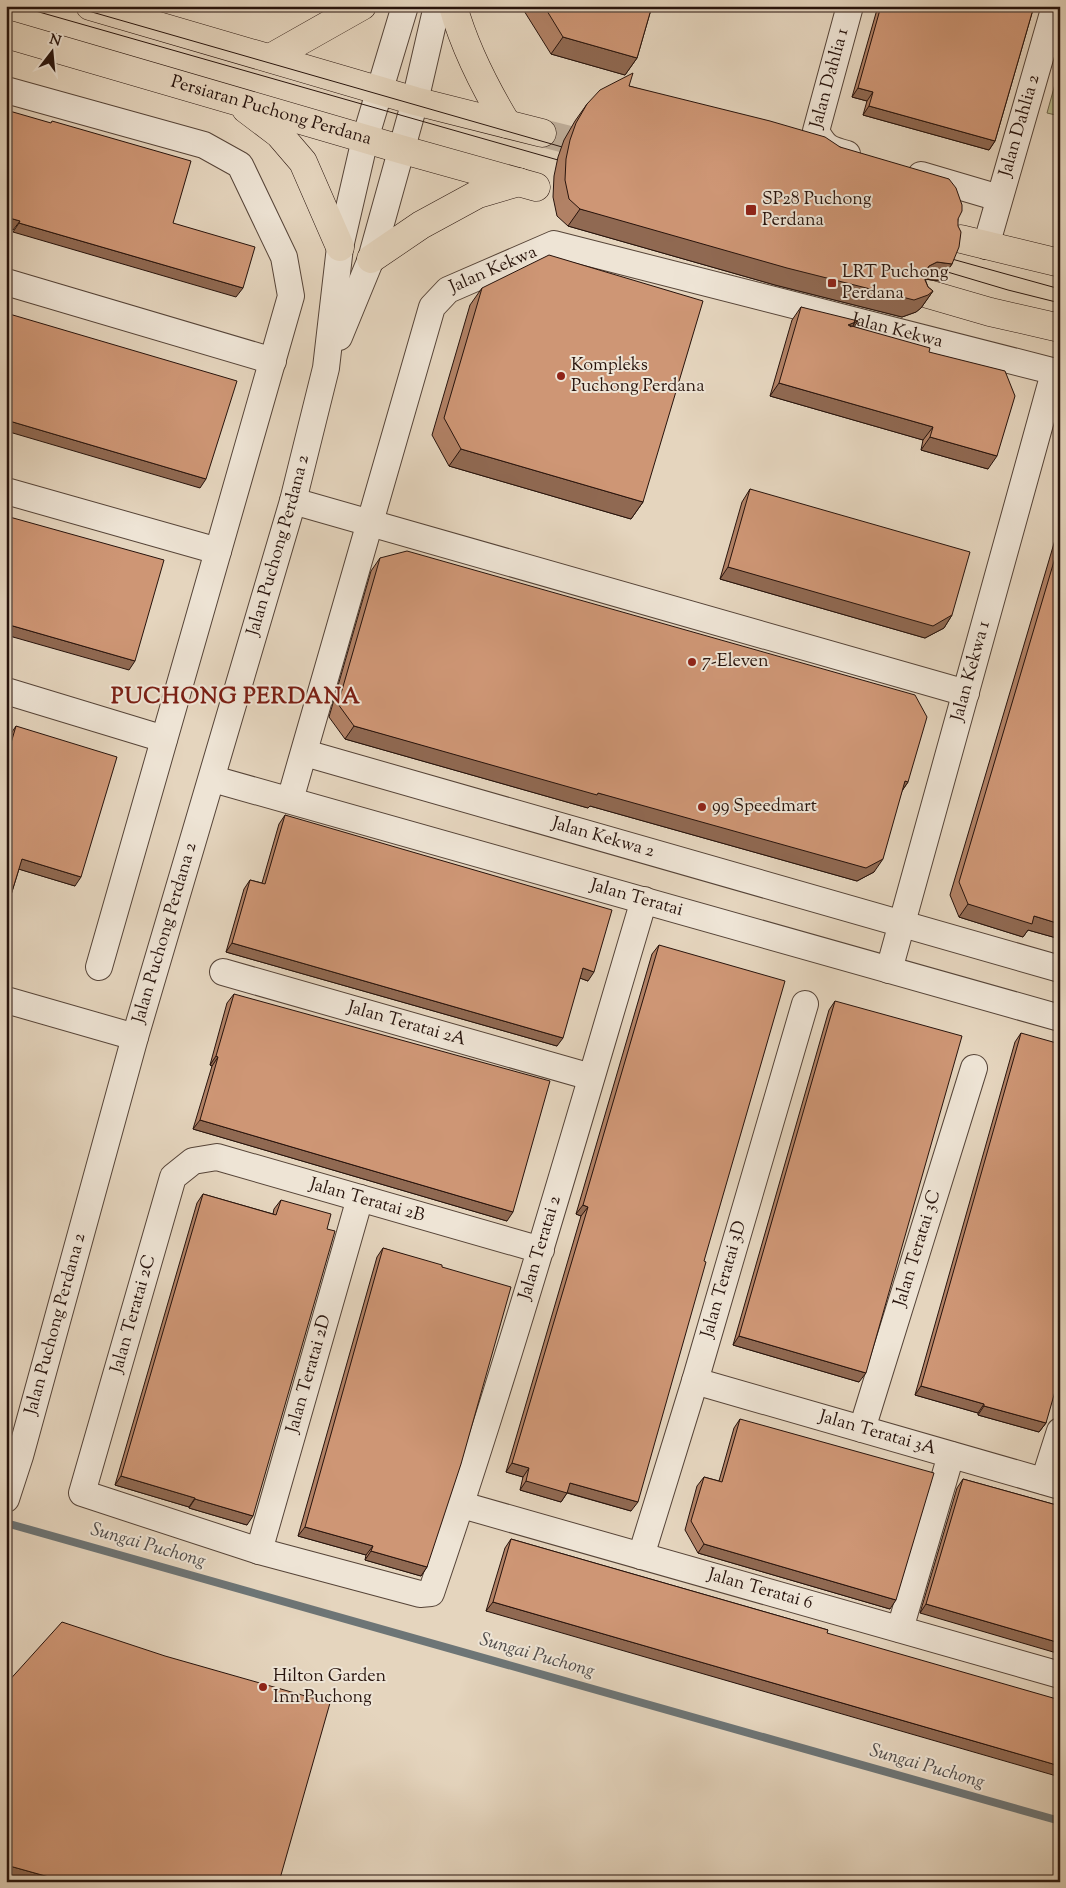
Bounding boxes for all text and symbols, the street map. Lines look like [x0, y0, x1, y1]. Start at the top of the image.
street label: Jalan Dahlia 1 [804, 25, 856, 132]
north arrow [28, 28, 78, 78]
text: N [47, 30, 63, 53]
street label: Persiaran Puchong Perdana [167, 70, 374, 153]
street label: Jalan Dahlia 2 [993, 71, 1048, 181]
place label: SP28 Puchong Perdana [762, 187, 872, 234]
marker: SP28 Puchong Perdana [744, 203, 758, 217]
street label: Jalan Kekwa [445, 240, 541, 301]
place label: LRT Puchong Perdana [842, 260, 949, 307]
marker: LRT Puchong Perdana [826, 277, 838, 289]
street label: Jalan Kekwa [848, 307, 945, 356]
place label: Kompleks Puchong Perdana [571, 353, 705, 400]
marker: Kompleks Puchong Perdana [555, 370, 567, 382]
street label: Jalan Puchong Perdana 2 [241, 452, 317, 640]
street label: Jalan Kekwa 1 [945, 618, 998, 725]
place label: 7-Eleven [702, 649, 769, 675]
marker: 7-Eleven [686, 656, 698, 668]
district label: PUCHONG PERDANA [111, 682, 361, 714]
place label: 99 Speedmart [712, 794, 817, 820]
marker: 99 Speedmart [696, 801, 708, 813]
street label: Jalan Kekwa 2 [548, 811, 658, 865]
street label: Jalan Puchong Perdana 2 [126, 839, 205, 1028]
street label: Jalan Teratai [586, 873, 686, 924]
street label: Jalan Teratai 2A [343, 995, 469, 1054]
street label: Jalan Teratai 2B [305, 1172, 428, 1230]
street label: Jalan Teratai 3C [887, 1187, 948, 1311]
street label: Jalan Teratai 2 [512, 1192, 569, 1304]
street label: Jalan Teratai 3D [695, 1218, 754, 1342]
street label: Jalan Puchong Perdana 2 [19, 1230, 94, 1419]
street label: Jalan Teratai 2C [104, 1252, 163, 1377]
street label: Jalan Teratai 2D [280, 1312, 339, 1437]
street label: Jalan Teratai 3A [815, 1404, 940, 1463]
water label: Sungai Puchong [87, 1517, 209, 1575]
street label: Jalan Teratai 6 [704, 1562, 816, 1617]
water label: Sungai Puchong [476, 1627, 598, 1685]
place label: Hilton Garden Inn Puchong [273, 1664, 387, 1711]
marker: Hilton Garden Inn Puchong [257, 1681, 269, 1693]
water label: Sungai Puchong [866, 1738, 988, 1796]

